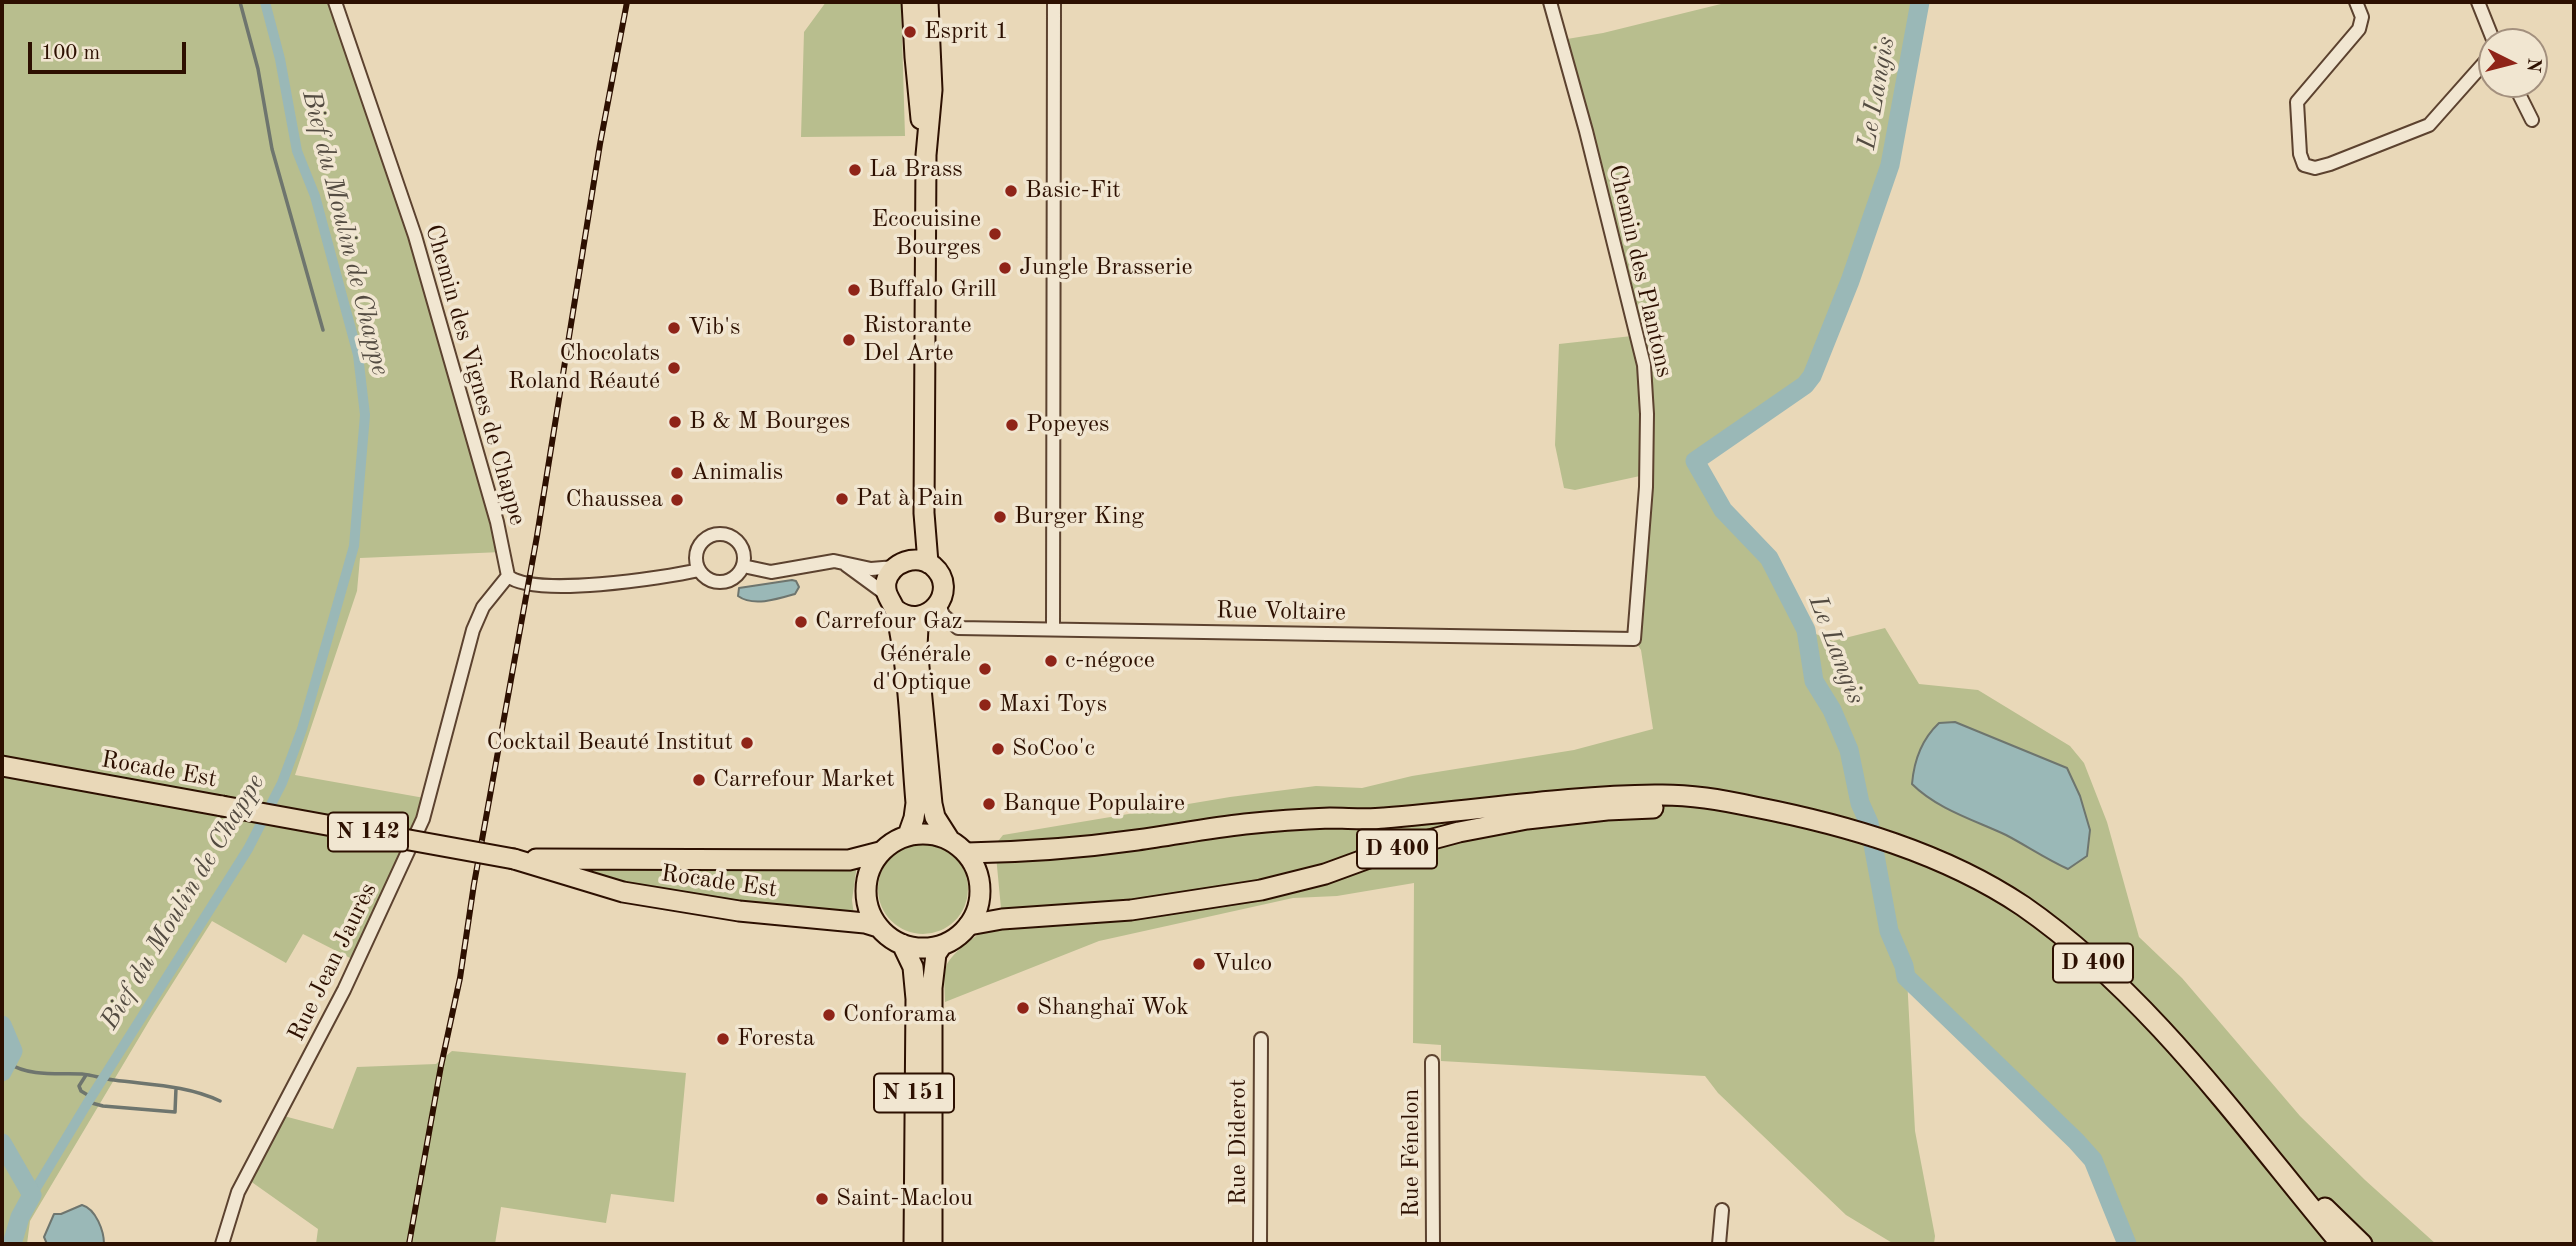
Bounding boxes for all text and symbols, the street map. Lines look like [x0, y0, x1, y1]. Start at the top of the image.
place label: Esprit 1 [924, 18, 1009, 46]
marker: Esprit 1 [902, 24, 918, 40]
scale bar [32, 28, 189, 72]
north arrow [2478, 28, 2548, 98]
water label: Le Langis [1852, 34, 1902, 152]
text: 100 m [41, 43, 100, 64]
text: N [2522, 57, 2543, 73]
water label: Bief du Moulin de Chappe [294, 87, 396, 379]
place label: La Brass [869, 156, 963, 184]
marker: La Brass [847, 162, 863, 178]
street label: Chemin des Plantons [1602, 162, 1678, 380]
place label: Basic-Fit [1025, 177, 1121, 205]
marker: Basic-Fit [1003, 183, 1019, 199]
place label: Ecocuisine Bourges [871, 206, 981, 262]
street label: Chemin des Vignes de Chappe [418, 221, 532, 529]
marker: Ecocuisine Bourges [987, 226, 1003, 242]
place label: Jungle Brasserie [1019, 254, 1192, 282]
marker: Jungle Brasserie [997, 260, 1013, 276]
place label: Buffalo Grill [868, 276, 997, 304]
marker: Buffalo Grill [846, 282, 862, 298]
place label: Ristorante Del Arte [863, 312, 971, 368]
place label: Vib's [688, 314, 740, 342]
marker: Vib's [666, 320, 682, 336]
marker: Ristorante Del Arte [841, 332, 857, 348]
place label: Chocolats Roland Réauté [508, 340, 660, 396]
marker: Chocolats Roland Réauté [666, 360, 682, 376]
place label: B & M Bourges [689, 408, 850, 436]
place label: Popeyes [1026, 411, 1109, 439]
marker: B & M Bourges [667, 414, 683, 430]
marker: Popeyes [1004, 417, 1020, 433]
place label: Animalis [691, 459, 783, 487]
marker: Animalis [669, 465, 685, 481]
place label: Pat à Pain [856, 485, 963, 513]
place label: Chaussea [565, 486, 663, 514]
marker: Pat à Pain [834, 491, 850, 507]
marker: Chaussea [669, 492, 685, 508]
place label: Burger King [1014, 503, 1144, 531]
marker: Burger King [992, 509, 1008, 525]
water label: Le Langis [1801, 591, 1871, 709]
street label: Rue Voltaire [1216, 596, 1346, 628]
place label: Carrefour Gaz [815, 608, 963, 636]
marker: Carrefour Gaz [793, 614, 809, 630]
place label: Générale d'Optique [873, 641, 971, 697]
place label: c-négoce [1065, 647, 1155, 675]
marker: c-négoce [1043, 653, 1059, 669]
marker: Générale d'Optique [977, 661, 993, 677]
place label: Maxi Toys [999, 691, 1107, 719]
marker: Maxi Toys [977, 697, 993, 713]
place label: Cocktail Beauté Institut [486, 729, 733, 757]
marker: Cocktail Beauté Institut [739, 735, 755, 751]
place label: SoCoo'c [1012, 735, 1095, 763]
marker: SoCoo'c [990, 741, 1006, 757]
street label: Rocade Est [99, 746, 219, 794]
place label: Carrefour Market [713, 766, 895, 794]
water label: Bief du Moulin de Chappe [94, 769, 272, 1035]
marker: Carrefour Market [691, 772, 707, 788]
place label: Banque Populaire [1003, 790, 1185, 818]
marker: Banque Populaire [981, 796, 997, 812]
road number: N 142 [328, 812, 408, 852]
road number: D 400 [1357, 830, 1437, 869]
street label: Rocade Est [659, 860, 779, 904]
street label: Rue Jean Jaurès [282, 878, 384, 1046]
road number: D 400 [2053, 944, 2133, 982]
place label: Vulco [1213, 950, 1272, 978]
marker: Vulco [1191, 956, 1207, 972]
place label: Shanghaï Wok [1037, 994, 1189, 1022]
marker: Shanghaï Wok [1015, 1000, 1031, 1016]
place label: Conforama [843, 1001, 956, 1029]
marker: Conforama [821, 1007, 837, 1023]
place label: Foresta [737, 1025, 815, 1053]
marker: Foresta [715, 1031, 731, 1047]
road number: N 151 [874, 1074, 954, 1112]
street label: Rue Diderot [1225, 1079, 1253, 1205]
street label: Rue Fénelon [1398, 1089, 1426, 1217]
place label: Saint-Maclou [836, 1185, 973, 1213]
marker: Saint-Maclou [814, 1191, 830, 1207]

